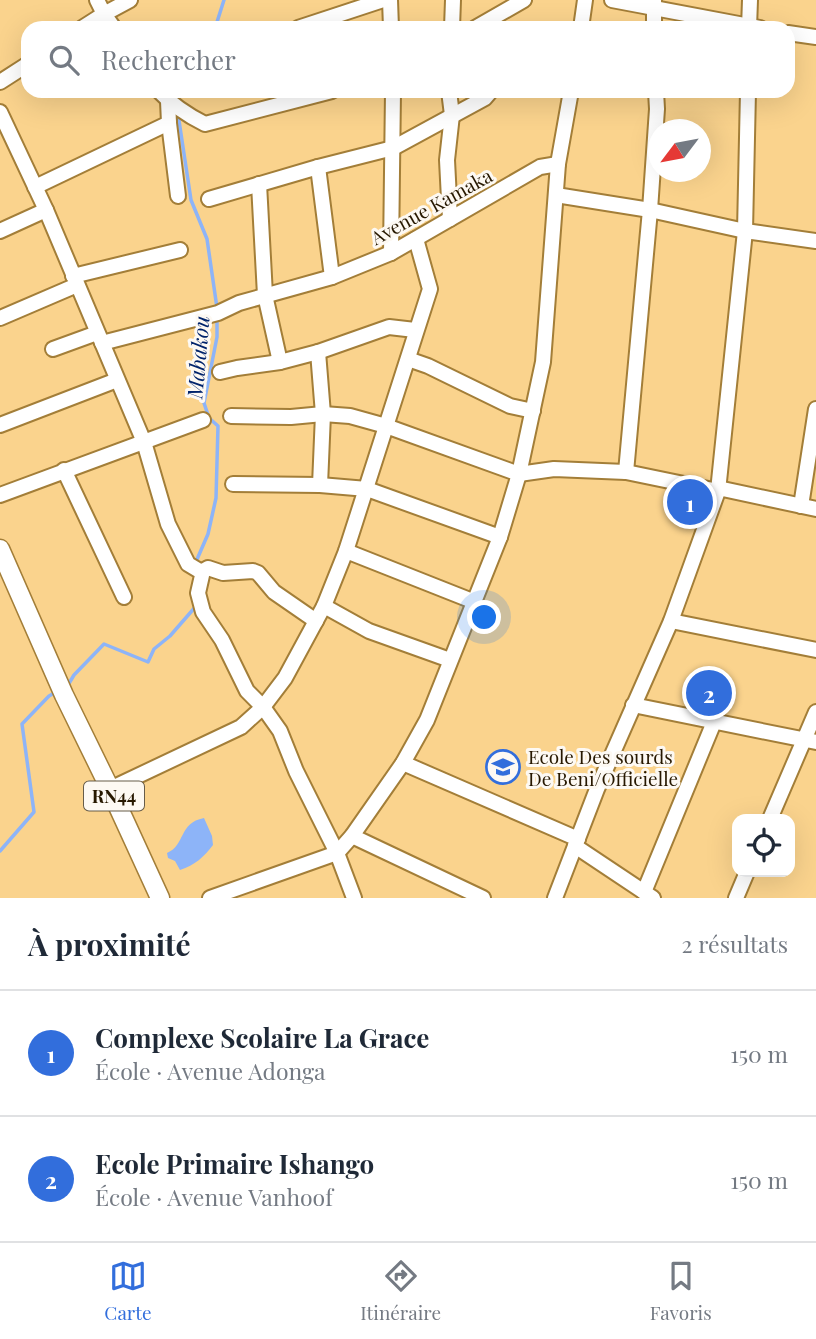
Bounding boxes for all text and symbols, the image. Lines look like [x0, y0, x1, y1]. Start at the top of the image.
search box [21, 21, 795, 98]
icon: search [45, 41, 83, 79]
text: Rechercher [101, 42, 236, 77]
north arrow [648, 119, 711, 182]
street label: Avenue Kamaka [365, 162, 497, 251]
water label: Mabakou [179, 314, 215, 401]
pin: 1 [667, 476, 713, 528]
your location [467, 600, 501, 634]
pin: 2 [686, 667, 732, 719]
place label: Ecole Des sourds De Beni/Officielle [528, 743, 678, 791]
school or university icon: Ecole Des sourds De Beni/Officielle [484, 748, 522, 786]
road number: RN44 [84, 782, 144, 810]
map controls [732, 814, 795, 877]
button: locate [732, 814, 795, 877]
text: À proximité [28, 924, 191, 964]
text: 2 résultats [682, 928, 788, 959]
text: Complexe Scolaire La Grace [95, 1020, 429, 1055]
text: 1 [47, 1038, 55, 1069]
text: 150 m [730, 1038, 788, 1069]
text: École · Avenue Adonga [95, 1055, 325, 1086]
text: Ecole Primaire Ishango [95, 1146, 374, 1181]
text: 2 [45, 1164, 57, 1195]
text: 150 m [730, 1164, 788, 1195]
text: École · Avenue Vanhoof [95, 1181, 333, 1212]
tab: Carte [104, 1257, 152, 1325]
tab: Itinéraire [360, 1257, 441, 1325]
tab: Favoris [650, 1257, 712, 1325]

